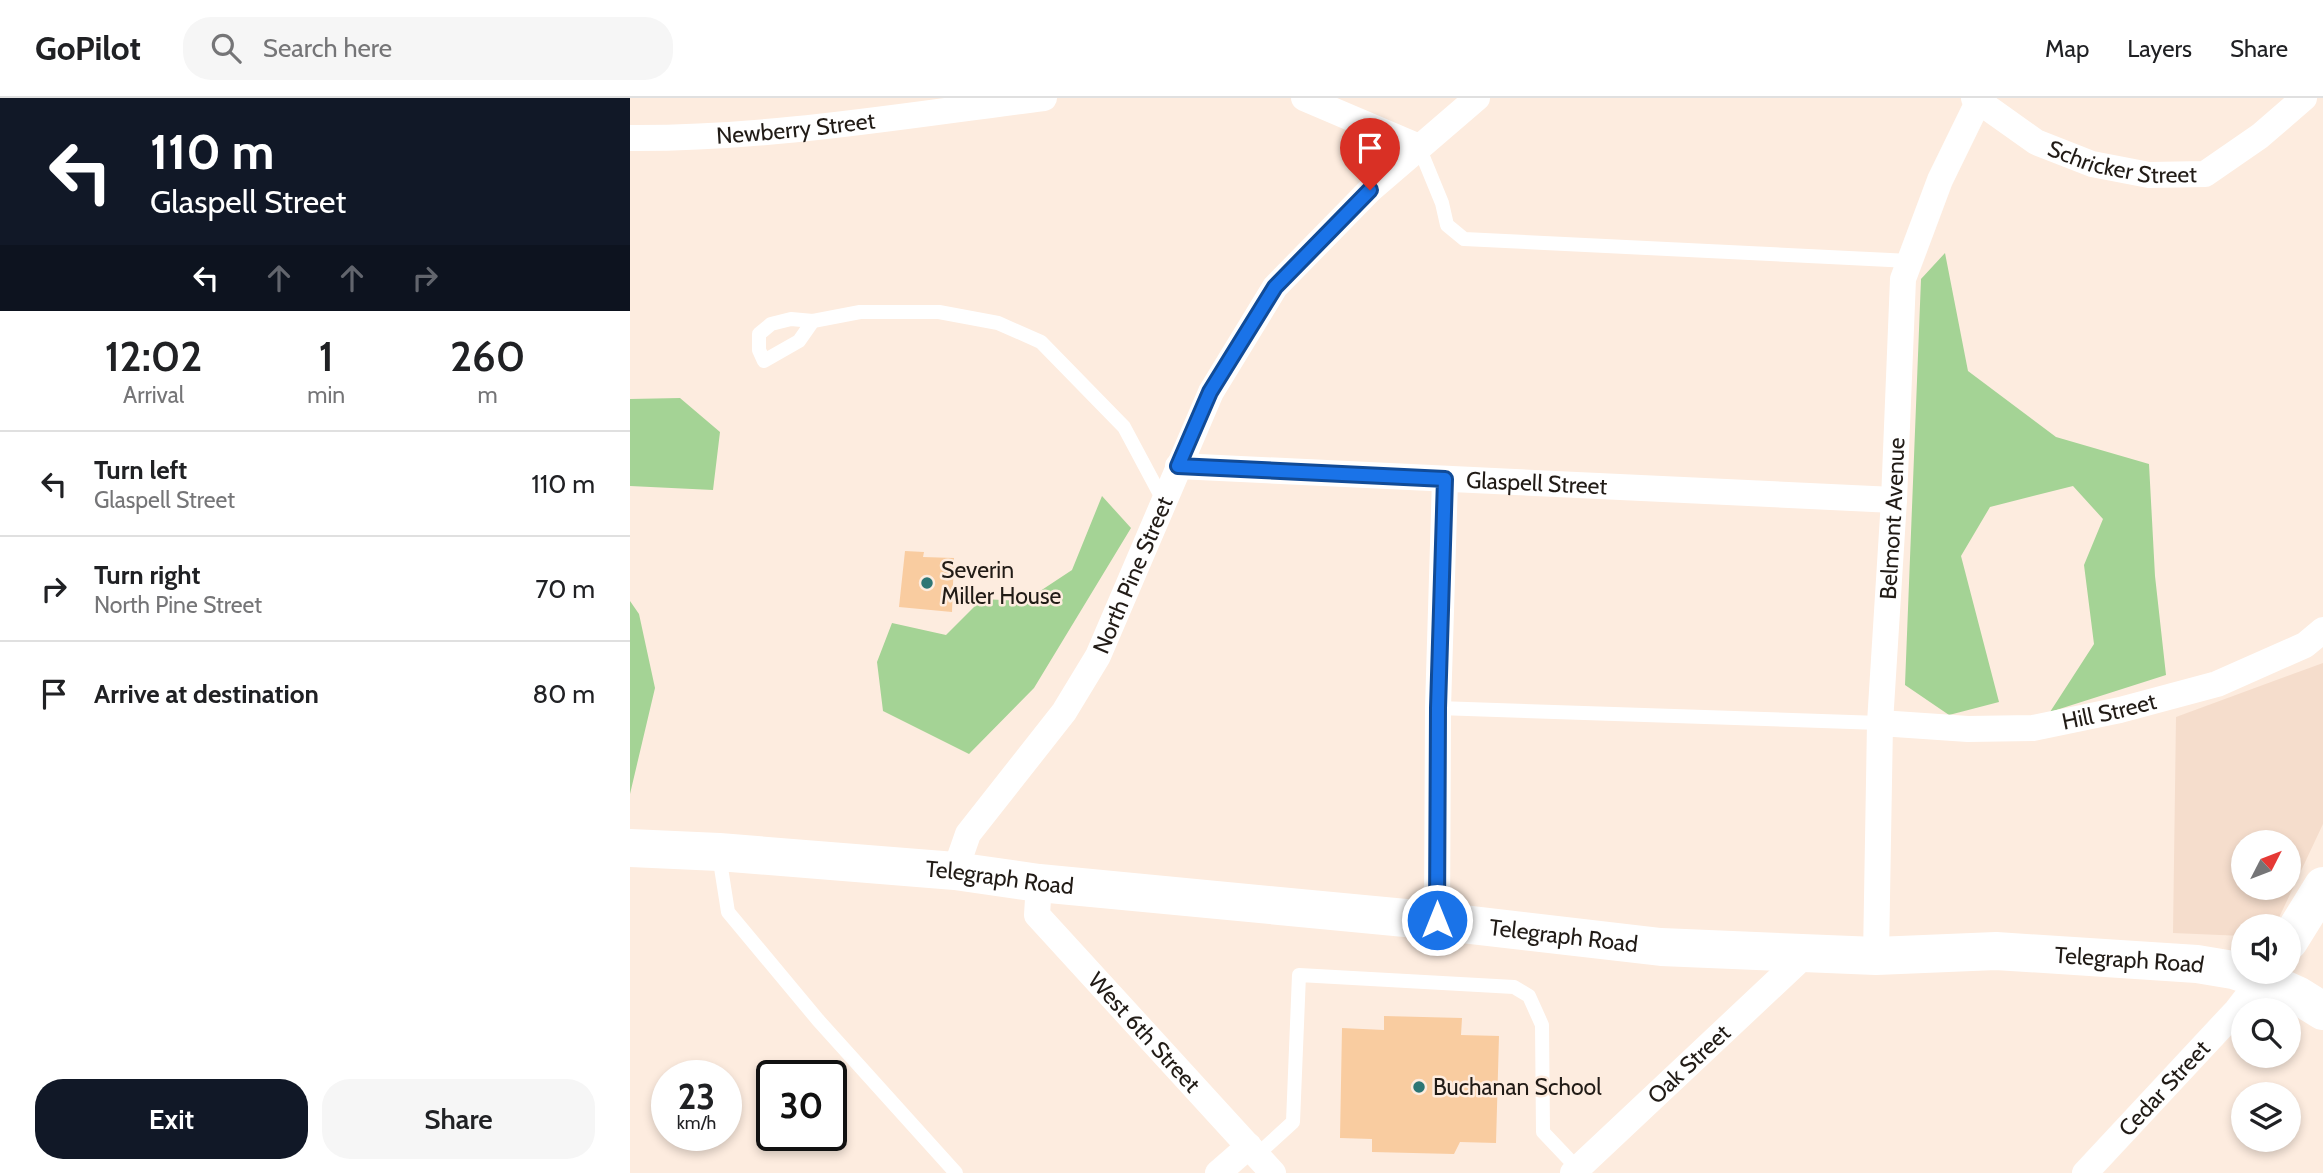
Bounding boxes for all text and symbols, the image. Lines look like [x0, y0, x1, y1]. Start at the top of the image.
search box [183, 17, 673, 80]
text: GoPilot [35, 28, 141, 68]
icon: search [207, 29, 245, 67]
text: Search here [263, 32, 392, 64]
text: Map [2045, 34, 2089, 63]
text: Layers [2127, 34, 2192, 63]
text: Share [2230, 34, 2288, 63]
street label: Newberry Street [715, 106, 877, 150]
pin [1340, 118, 1400, 190]
text: 110 m [150, 122, 274, 181]
icon: left [35, 126, 126, 217]
icon: arrive [1351, 129, 1389, 167]
street label: Schricker Street [2044, 134, 2197, 189]
text: Glaspell Street [150, 182, 346, 221]
icon: left [187, 259, 225, 297]
icon: ahead [260, 259, 298, 297]
icon: ahead [333, 259, 371, 297]
icon: right [406, 259, 444, 297]
text: 12:02 [105, 330, 203, 382]
text: 1 [319, 330, 334, 382]
text: 260 [450, 330, 525, 382]
text: Arrival [123, 381, 184, 409]
text: min [307, 381, 345, 409]
text: m [477, 381, 498, 409]
street label: Belmont Avenue [1874, 437, 1911, 600]
text: Turn left [94, 454, 187, 486]
icon: left [35, 465, 73, 503]
street label: Glaspell Street [1465, 466, 1608, 500]
text: 110 m [531, 468, 595, 500]
text: Glaspell Street [94, 486, 235, 514]
street label: North Pine Street [1087, 492, 1179, 658]
place label: Severin Miller House [941, 556, 1061, 610]
text: Turn right [94, 559, 200, 591]
icon: right [35, 570, 73, 608]
text: 70 m [535, 573, 595, 605]
marker: Severin Miller House [919, 575, 935, 591]
text: North Pine Street [94, 591, 262, 619]
icon: arrive [35, 675, 73, 713]
text: Arrive at destination [94, 678, 319, 710]
text: 80 m [532, 678, 595, 710]
street label: Hill Street [2059, 687, 2160, 736]
north arrow [2231, 830, 2301, 900]
map controls [2231, 830, 2301, 1152]
street label: Telegraph Road [924, 855, 1075, 900]
position arrow [1400, 883, 1474, 957]
street label: Telegraph Road [1488, 913, 1639, 958]
button: sound [2231, 914, 2301, 984]
street label: Telegraph Road [2054, 941, 2206, 979]
street label: West 6th Street [1082, 966, 1206, 1098]
button: search [2231, 998, 2301, 1068]
street label: Oak Street [1642, 1018, 1736, 1110]
street label: Cedar Street [2113, 1034, 2216, 1142]
speed limit sign: 30 [756, 1060, 847, 1151]
place label: Buchanan School [1433, 1073, 1602, 1101]
text: 23 [678, 1075, 715, 1118]
button: Exit [35, 1079, 308, 1159]
button: Share [322, 1079, 595, 1159]
marker: Buchanan School [1411, 1079, 1427, 1095]
button: layers [2231, 1082, 2301, 1152]
text: km/h [677, 1112, 716, 1134]

